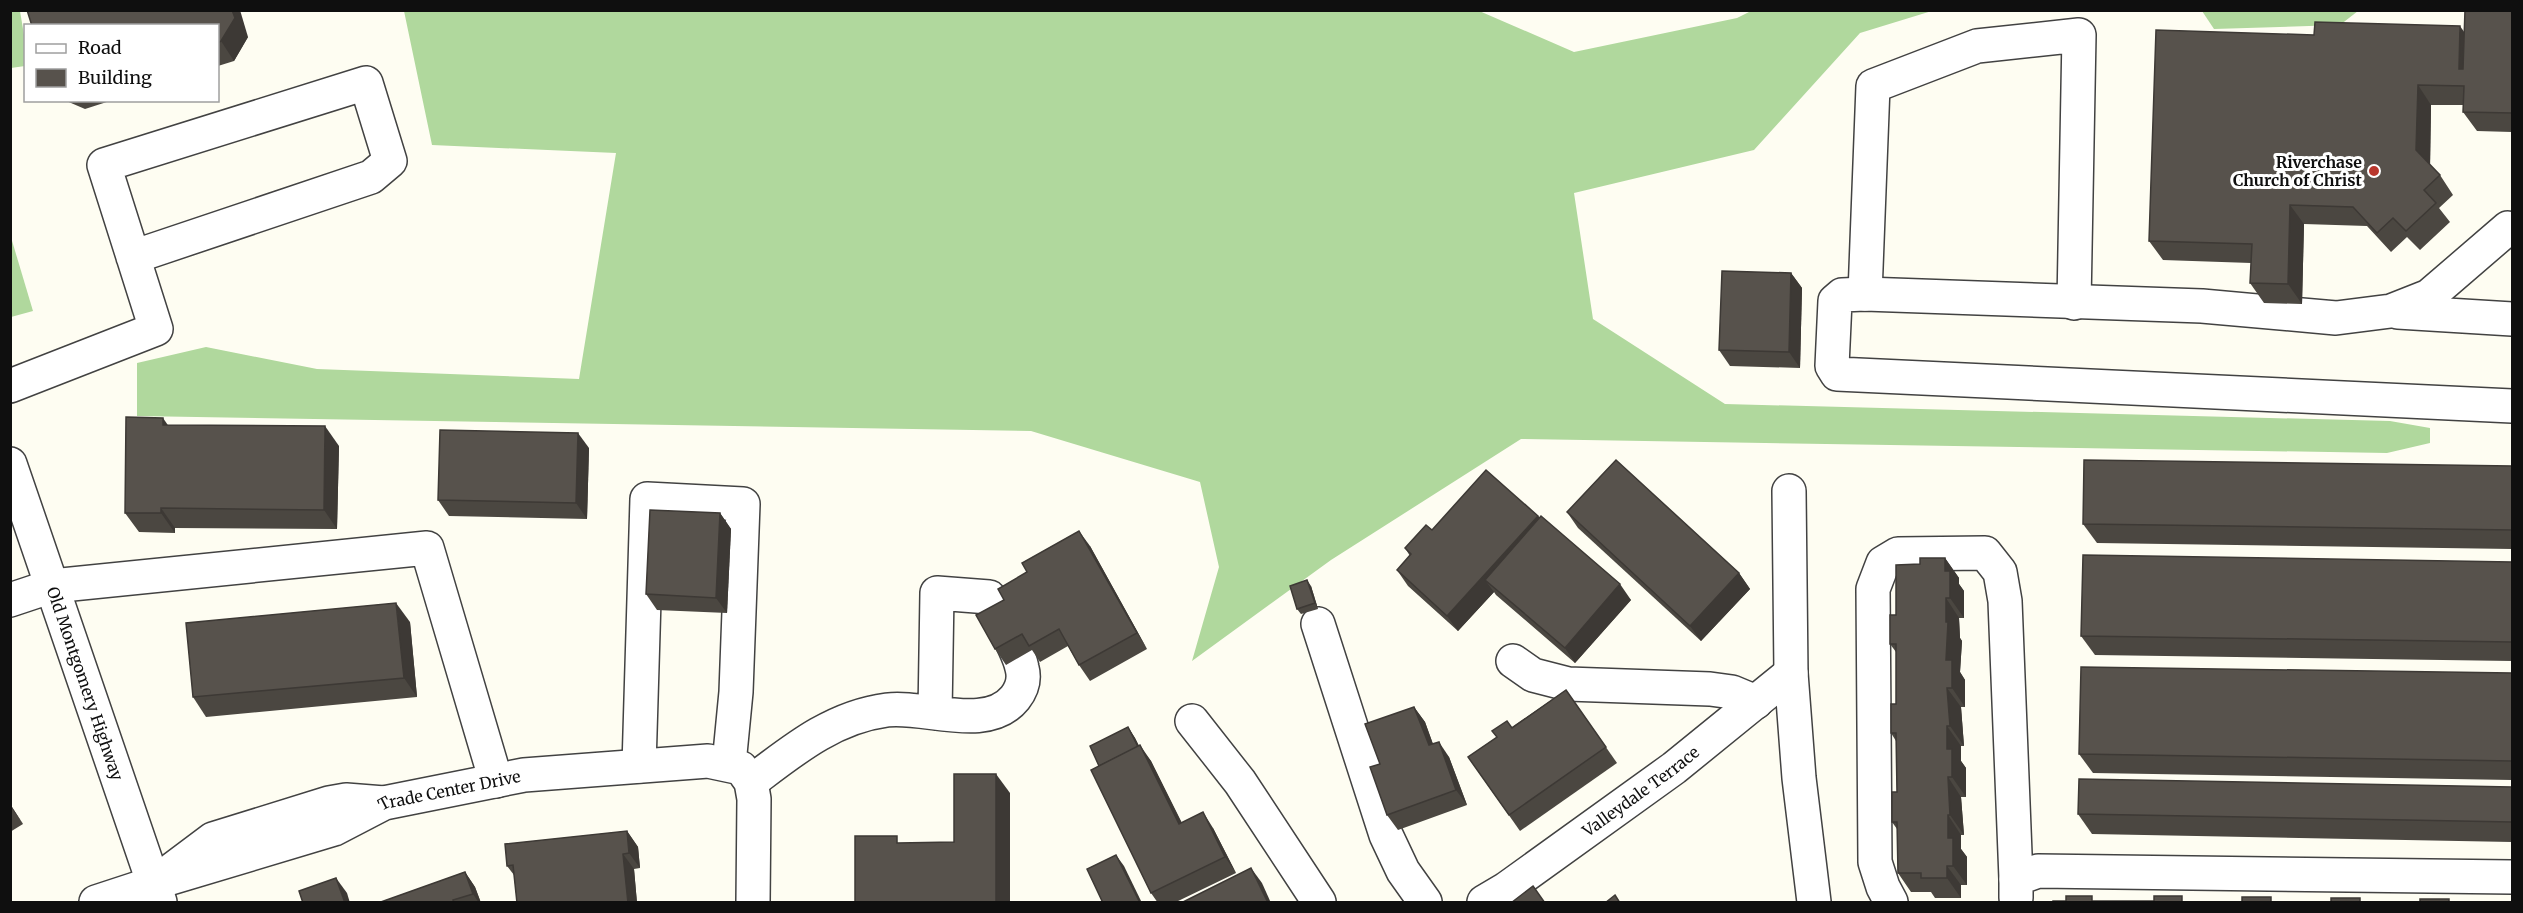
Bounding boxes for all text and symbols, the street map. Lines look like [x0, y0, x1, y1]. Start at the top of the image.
legend [24, 24, 219, 102]
text: Road [78, 36, 122, 59]
text: Building [78, 66, 152, 89]
place label: Riverchase Church of Christ [2233, 152, 2363, 190]
marker: Riverchase Church of Christ [2367, 164, 2381, 178]
street label: Old Montgomery Highway [43, 584, 128, 784]
street label: Valleydale Terrace [1578, 742, 1703, 841]
street label: Trade Center Drive [374, 766, 522, 814]

